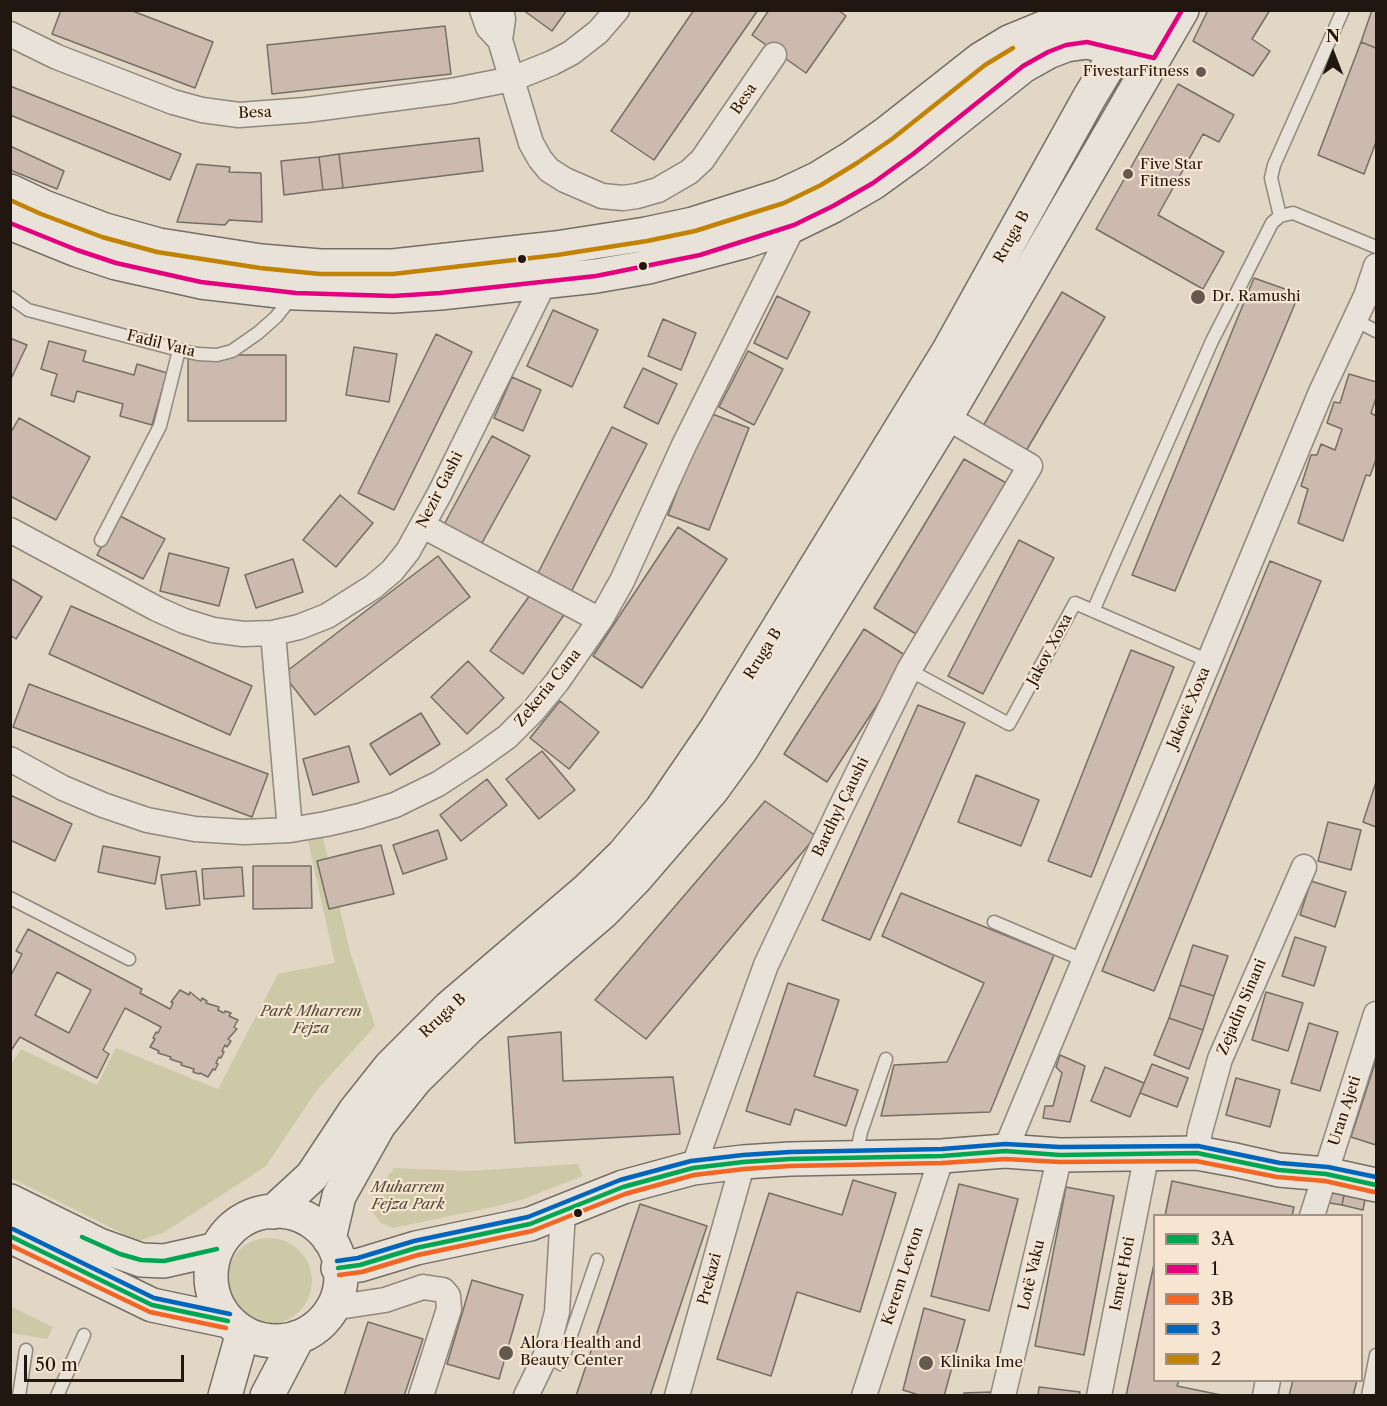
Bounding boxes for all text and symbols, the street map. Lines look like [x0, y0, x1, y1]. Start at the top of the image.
north arrow [1303, 24, 1363, 84]
text: N [1326, 26, 1340, 46]
place label: FivestarFitness [1083, 63, 1189, 81]
marker: FivestarFitness [1194, 65, 1208, 79]
street label: Besa [727, 80, 761, 118]
street label: Besa [238, 103, 272, 123]
place label: Five Star Fitness [1140, 156, 1203, 191]
marker: Five Star Fitness [1121, 167, 1135, 181]
street label: Rruga B [990, 208, 1034, 266]
unlabelled marker [516, 253, 528, 265]
unlabelled marker [637, 260, 649, 272]
marker: Dr. Ramushi [1189, 288, 1207, 306]
place label: Dr. Ramushi [1212, 288, 1301, 306]
street label: Fadil Vata [125, 327, 197, 361]
street label: Nezir Gashi [413, 449, 467, 531]
street label: Jakov Xoxa [1024, 611, 1076, 689]
street label: Rruga B [740, 625, 786, 683]
street label: Zekeria Cana [511, 646, 585, 730]
street label: Jakovë Xoxa [1164, 665, 1214, 751]
street label: Bardhyl Çaushi [809, 754, 873, 860]
street label: Zejadin Sinani [1214, 956, 1270, 1058]
street label: Rruga B [416, 990, 470, 1042]
park label: Park Mharrem Fejza [260, 1003, 362, 1038]
street label: Uran Ajeti [1325, 1074, 1365, 1148]
park label: Muharrem Fejza Park [371, 1179, 445, 1214]
unlabelled marker [572, 1207, 584, 1219]
legend [1153, 1214, 1363, 1382]
street label: Kerem Levton [879, 1225, 927, 1327]
text: 3A [1211, 1228, 1234, 1250]
street label: Ismet Hoti [1107, 1235, 1139, 1313]
street label: Lotë Vaku [1015, 1238, 1049, 1312]
street label: Prekazi [694, 1251, 726, 1307]
text: 1 [1211, 1258, 1219, 1280]
text: 3B [1211, 1288, 1233, 1310]
text: 3 [1211, 1318, 1221, 1340]
place label: Alora Health and Beauty Center [520, 1335, 641, 1370]
scale bar [27, 1343, 188, 1381]
marker: Alora Health and Beauty Center [497, 1344, 515, 1362]
text: 2 [1211, 1348, 1221, 1370]
text: 50 m [35, 1354, 78, 1376]
marker: Klinika Ime [917, 1354, 935, 1372]
place label: Klinika Ime [940, 1354, 1023, 1372]

